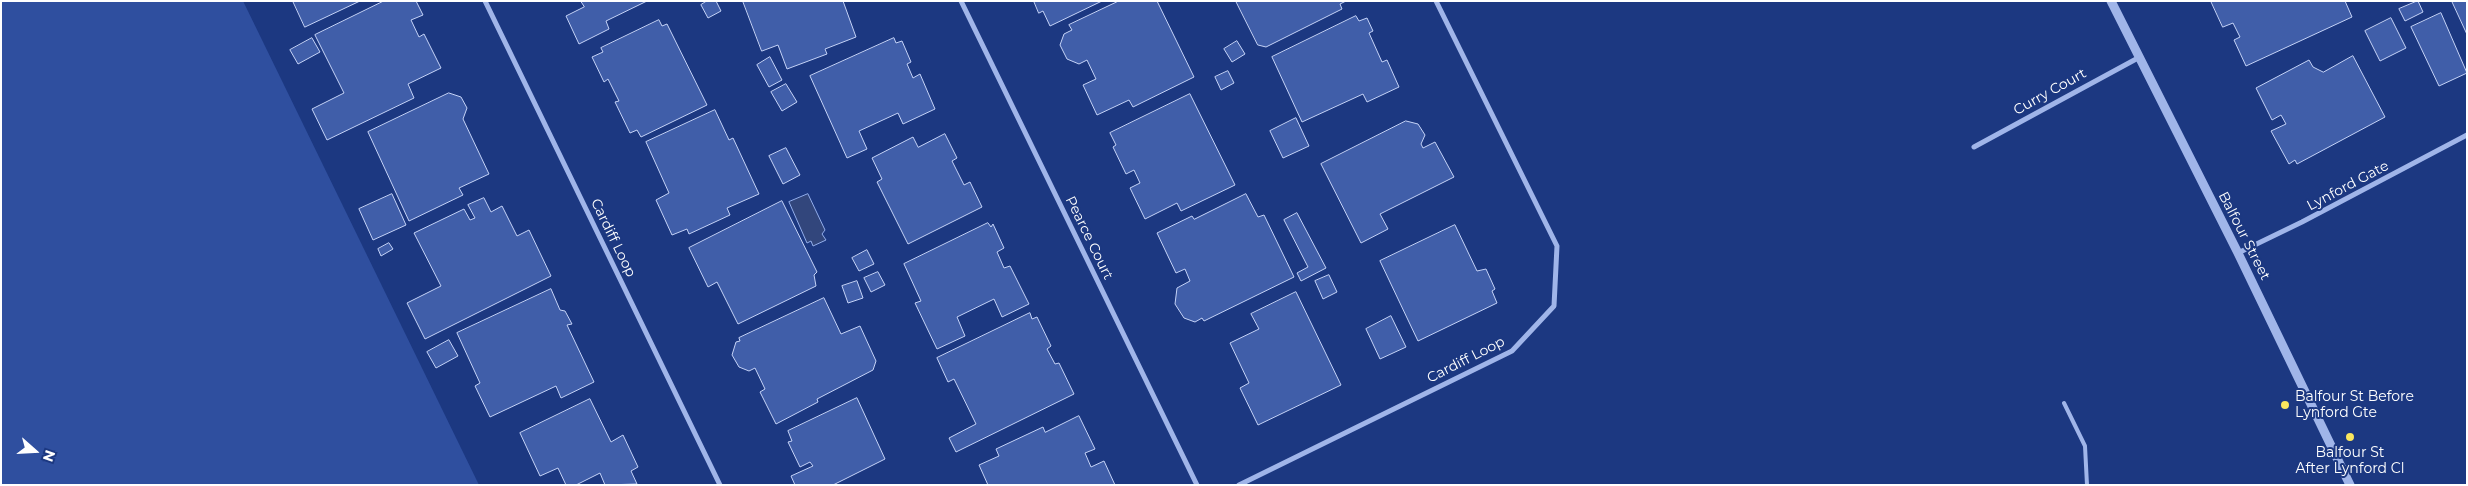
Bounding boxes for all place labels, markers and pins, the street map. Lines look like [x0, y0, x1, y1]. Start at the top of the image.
place label: Balfour St Before Lynford Gte [2295, 389, 2414, 422]
marker: Balfour St Before Lynford Gte [2279, 399, 2291, 411]
marker: Balfour St After Lynford Cl [2344, 431, 2356, 443]
place label: Balfour St After Lynford Cl [2296, 445, 2404, 478]

